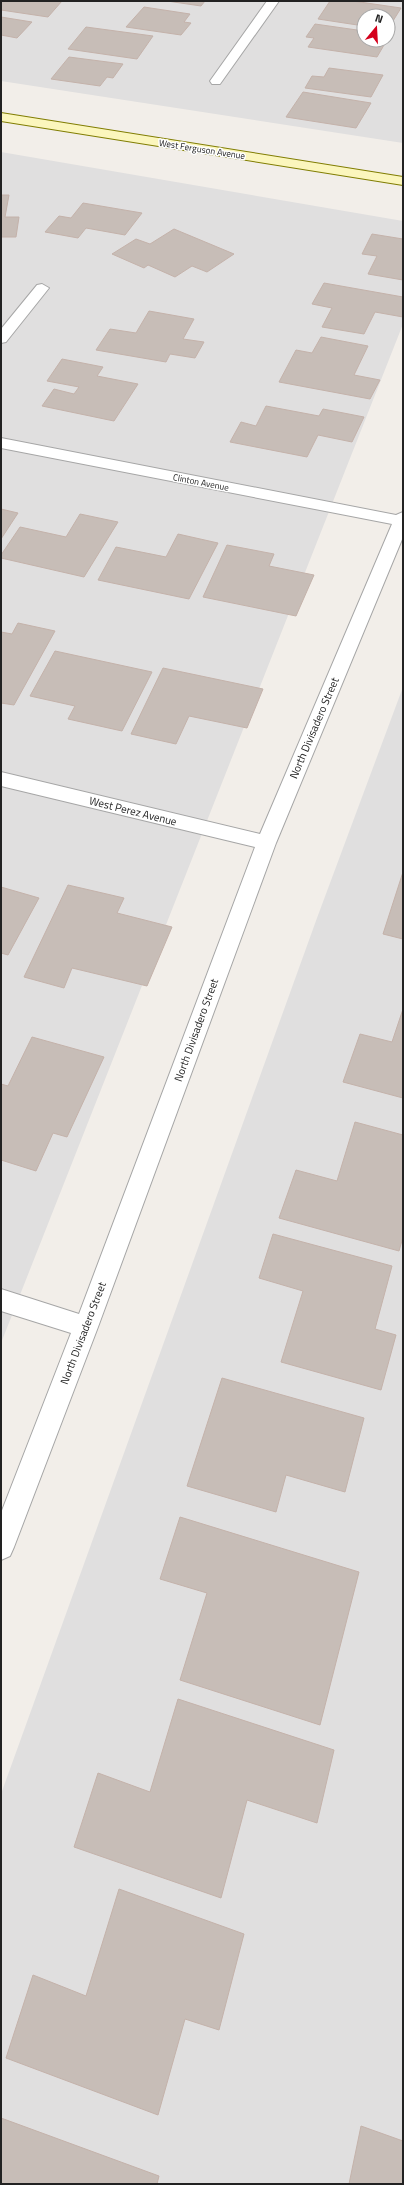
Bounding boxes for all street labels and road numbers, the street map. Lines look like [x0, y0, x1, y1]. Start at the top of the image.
street label: West Ferguson Avenue [158, 136, 246, 162]
street label: Clinton Avenue [172, 470, 230, 494]
street label: North Divisadero Street [285, 675, 343, 781]
street label: West Perez Avenue [88, 792, 179, 830]
street label: North Divisadero Street [170, 976, 222, 1084]
street label: North Divisadero Street [56, 1279, 110, 1387]

